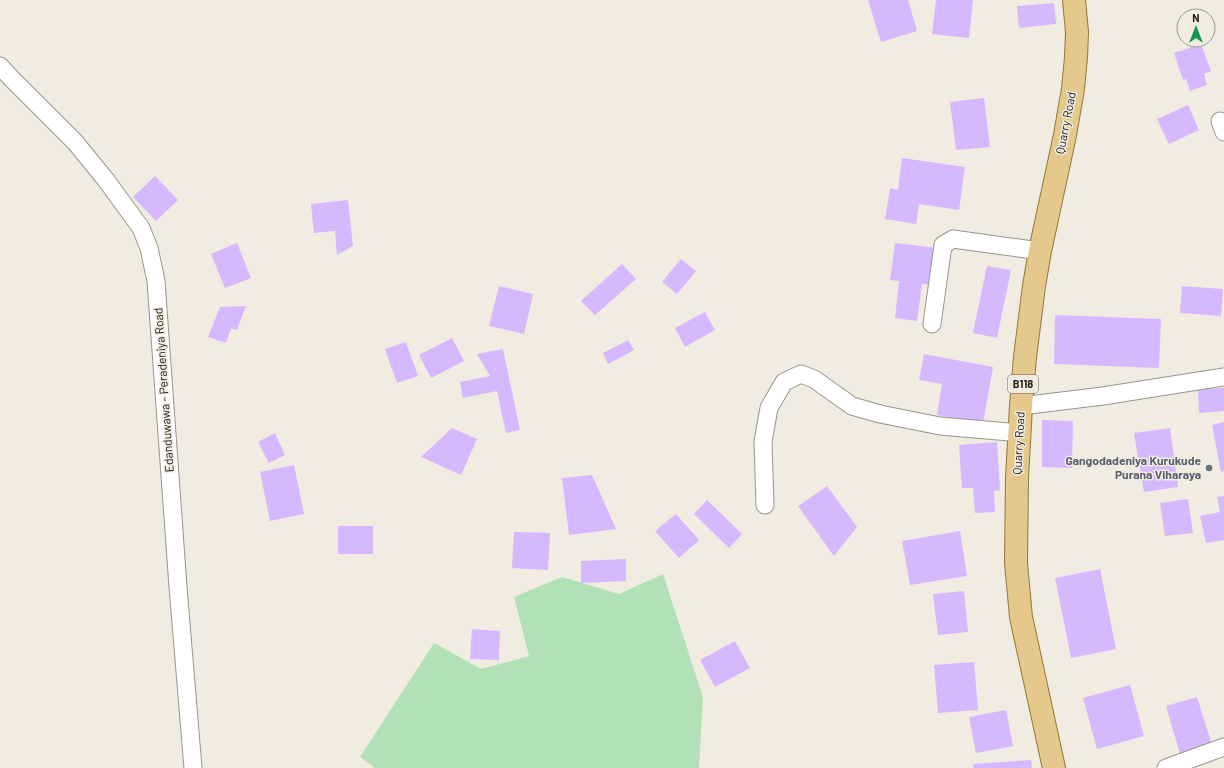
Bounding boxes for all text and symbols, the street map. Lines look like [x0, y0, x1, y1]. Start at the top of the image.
north arrow [1176, 8, 1216, 48]
text: N [1192, 11, 1200, 24]
street label: Quarry Road [1052, 91, 1078, 155]
street label: Edanduwawa - Peradeniya Road [150, 307, 176, 473]
road number: B118 [1008, 375, 1038, 393]
street label: Quarry Road [1009, 411, 1027, 475]
place label: Gangodadeniya Kurukude Purana Viharaya [1065, 453, 1201, 481]
marker: Gangodadeniya Kurukude Purana Viharaya [1204, 463, 1214, 473]

